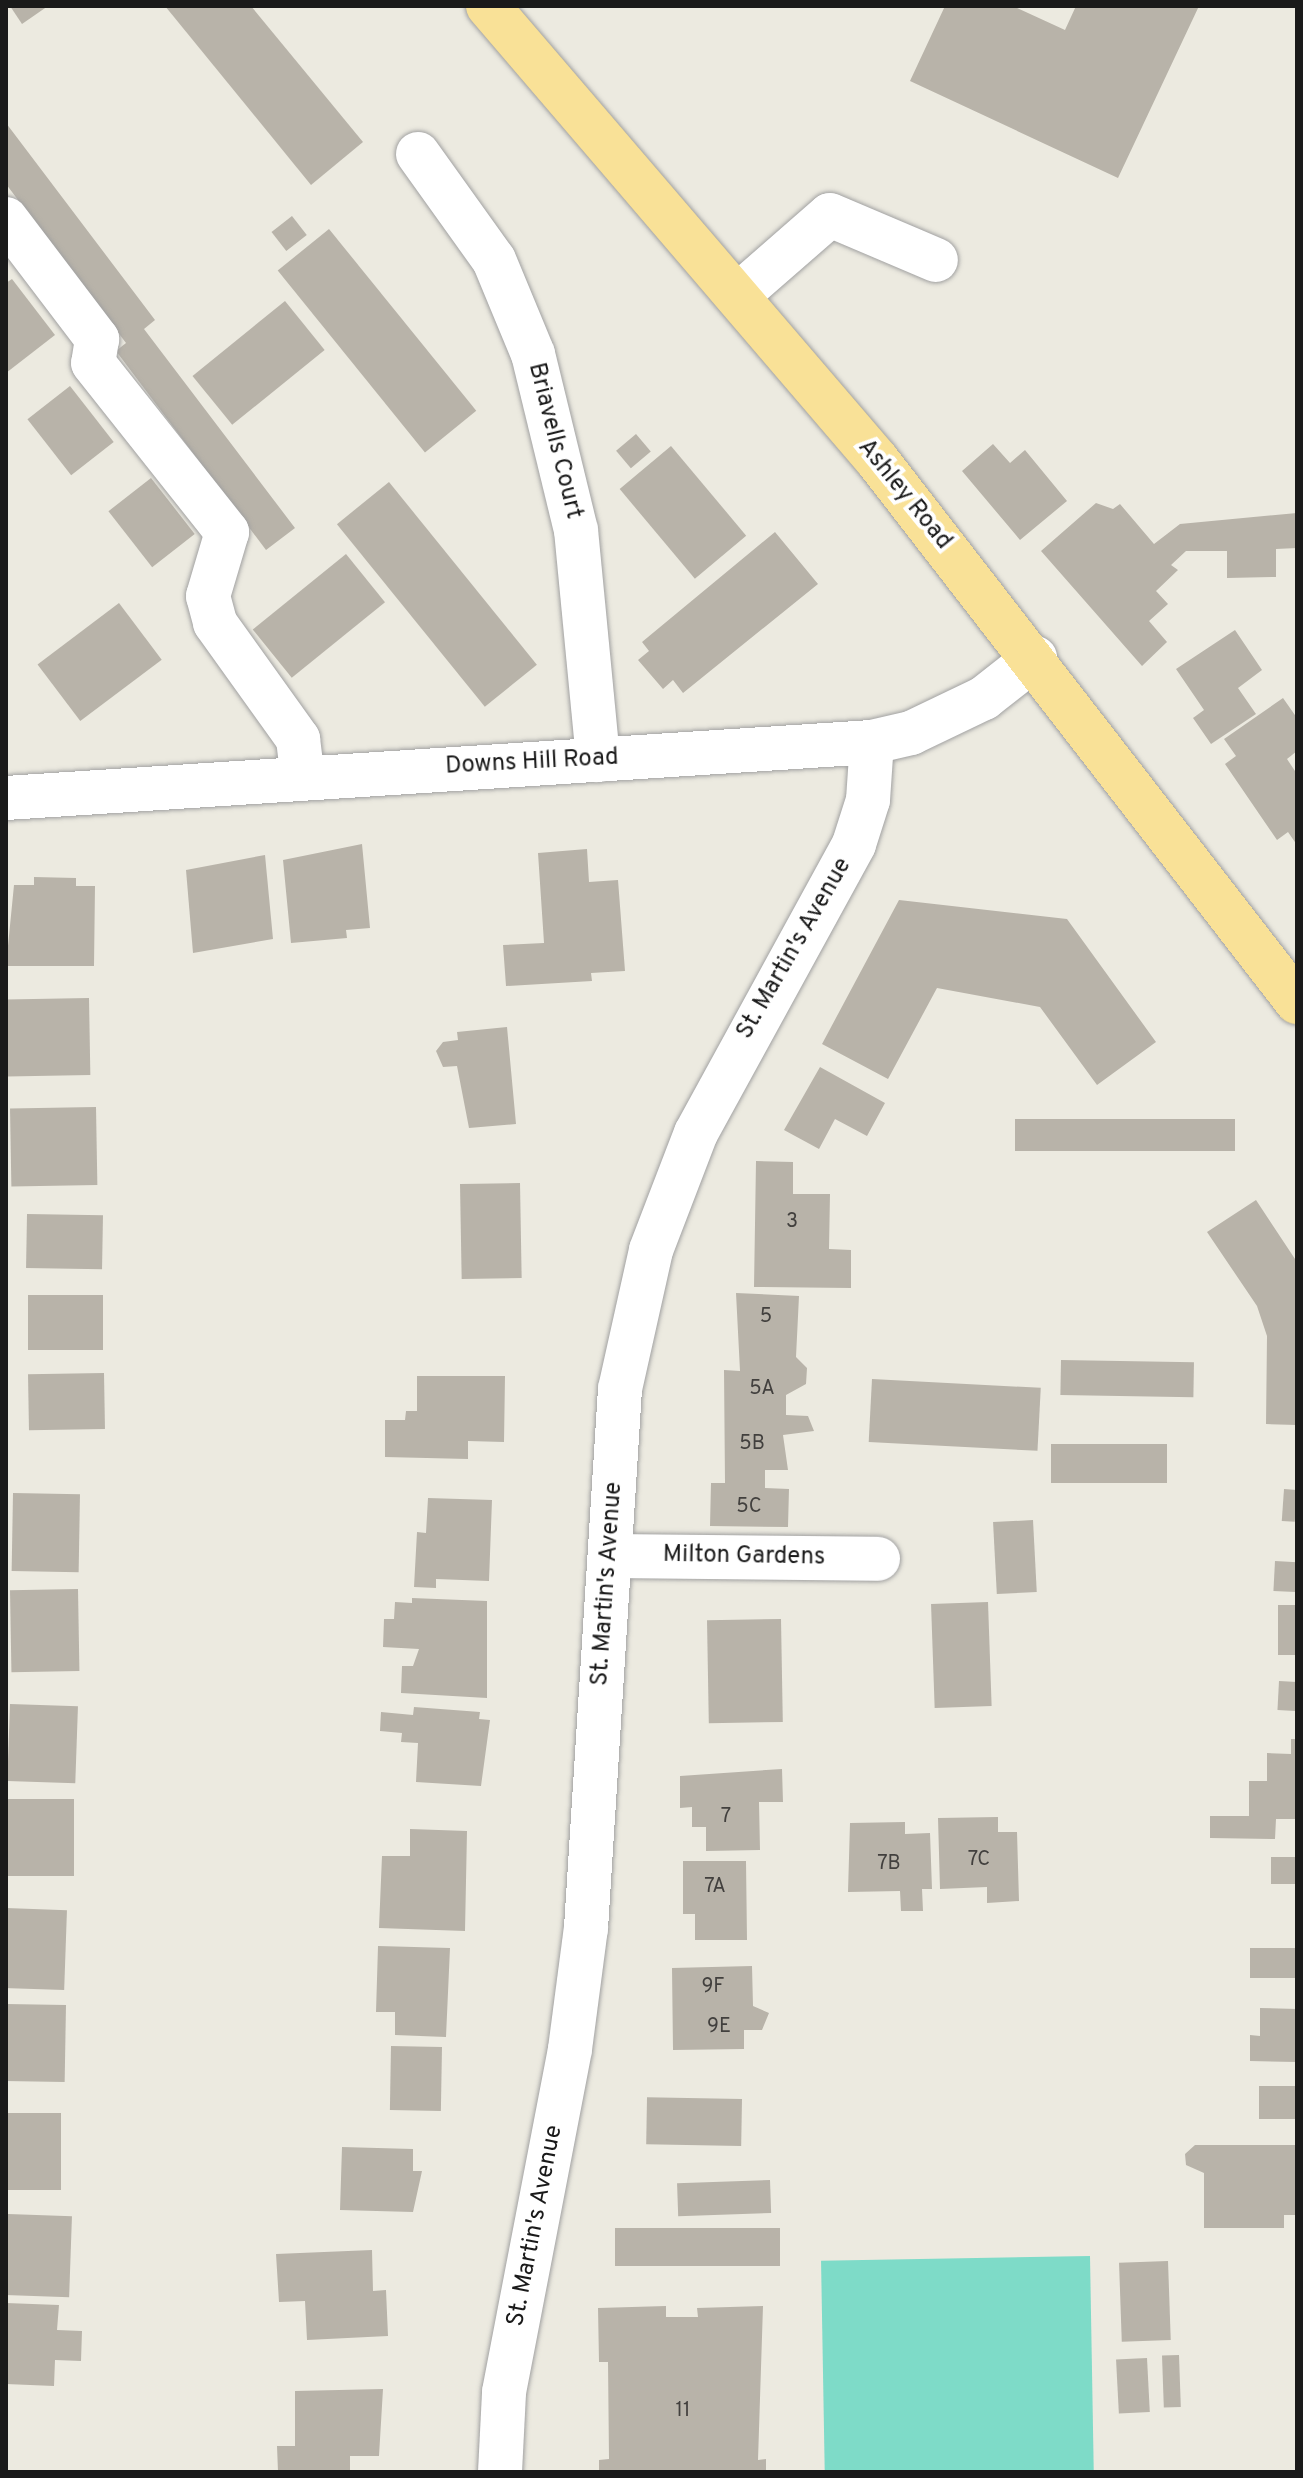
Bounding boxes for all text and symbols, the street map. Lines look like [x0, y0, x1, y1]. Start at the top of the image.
street label: Briavells Court [521, 360, 587, 522]
street label: Ashley Road [851, 434, 957, 556]
street label: Downs Hill Road [445, 744, 619, 782]
street label: St. Martin's Avenue [731, 853, 859, 1045]
house number: 3 [786, 1210, 798, 1234]
house number: 5 [760, 1305, 772, 1329]
house number: 5A [749, 1377, 775, 1401]
house number: 5B [739, 1432, 765, 1456]
street label: St. Martin's Avenue [586, 1481, 630, 1687]
house number: 5C [736, 1495, 762, 1519]
street label: Milton Gardens [662, 1541, 826, 1573]
house number: 7 [721, 1805, 731, 1829]
house number: 7C [968, 1848, 990, 1872]
house number: 7B [877, 1852, 901, 1876]
house number: 7A [704, 1875, 726, 1899]
house number: 9F [701, 1975, 725, 1999]
house number: 9E [707, 2015, 731, 2039]
street label: St. Martin's Avenue [502, 2122, 570, 2330]
house number: 11 [676, 2399, 690, 2423]

